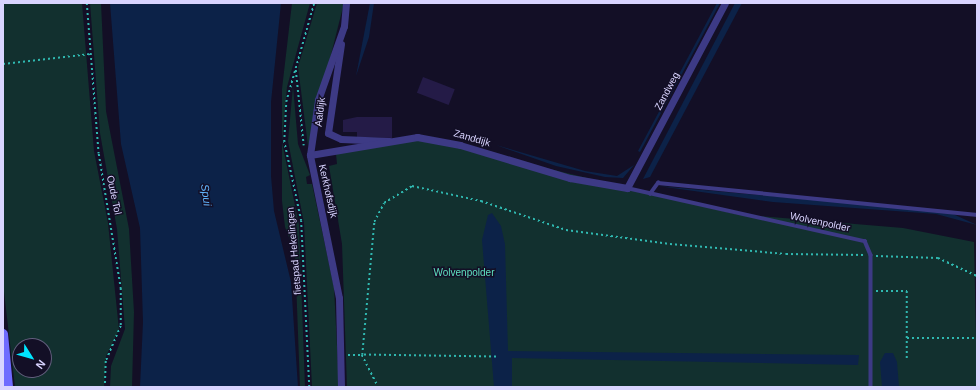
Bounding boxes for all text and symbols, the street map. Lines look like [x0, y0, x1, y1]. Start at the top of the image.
street label: Zandweg [652, 70, 682, 112]
street label: Aaldijk [312, 97, 328, 127]
street label: Zanddijk [452, 127, 492, 149]
street label: Kerkhofsdijk [316, 163, 340, 219]
street label: Oude Tol [104, 174, 124, 216]
water label: Spui [198, 183, 214, 207]
street label: fietspad Hekelingen [284, 207, 304, 295]
street label: Wolvenpolder [789, 210, 851, 234]
park label: Wolvenpolder [434, 267, 494, 279]
north arrow [12, 338, 52, 378]
text: N [34, 358, 48, 371]

